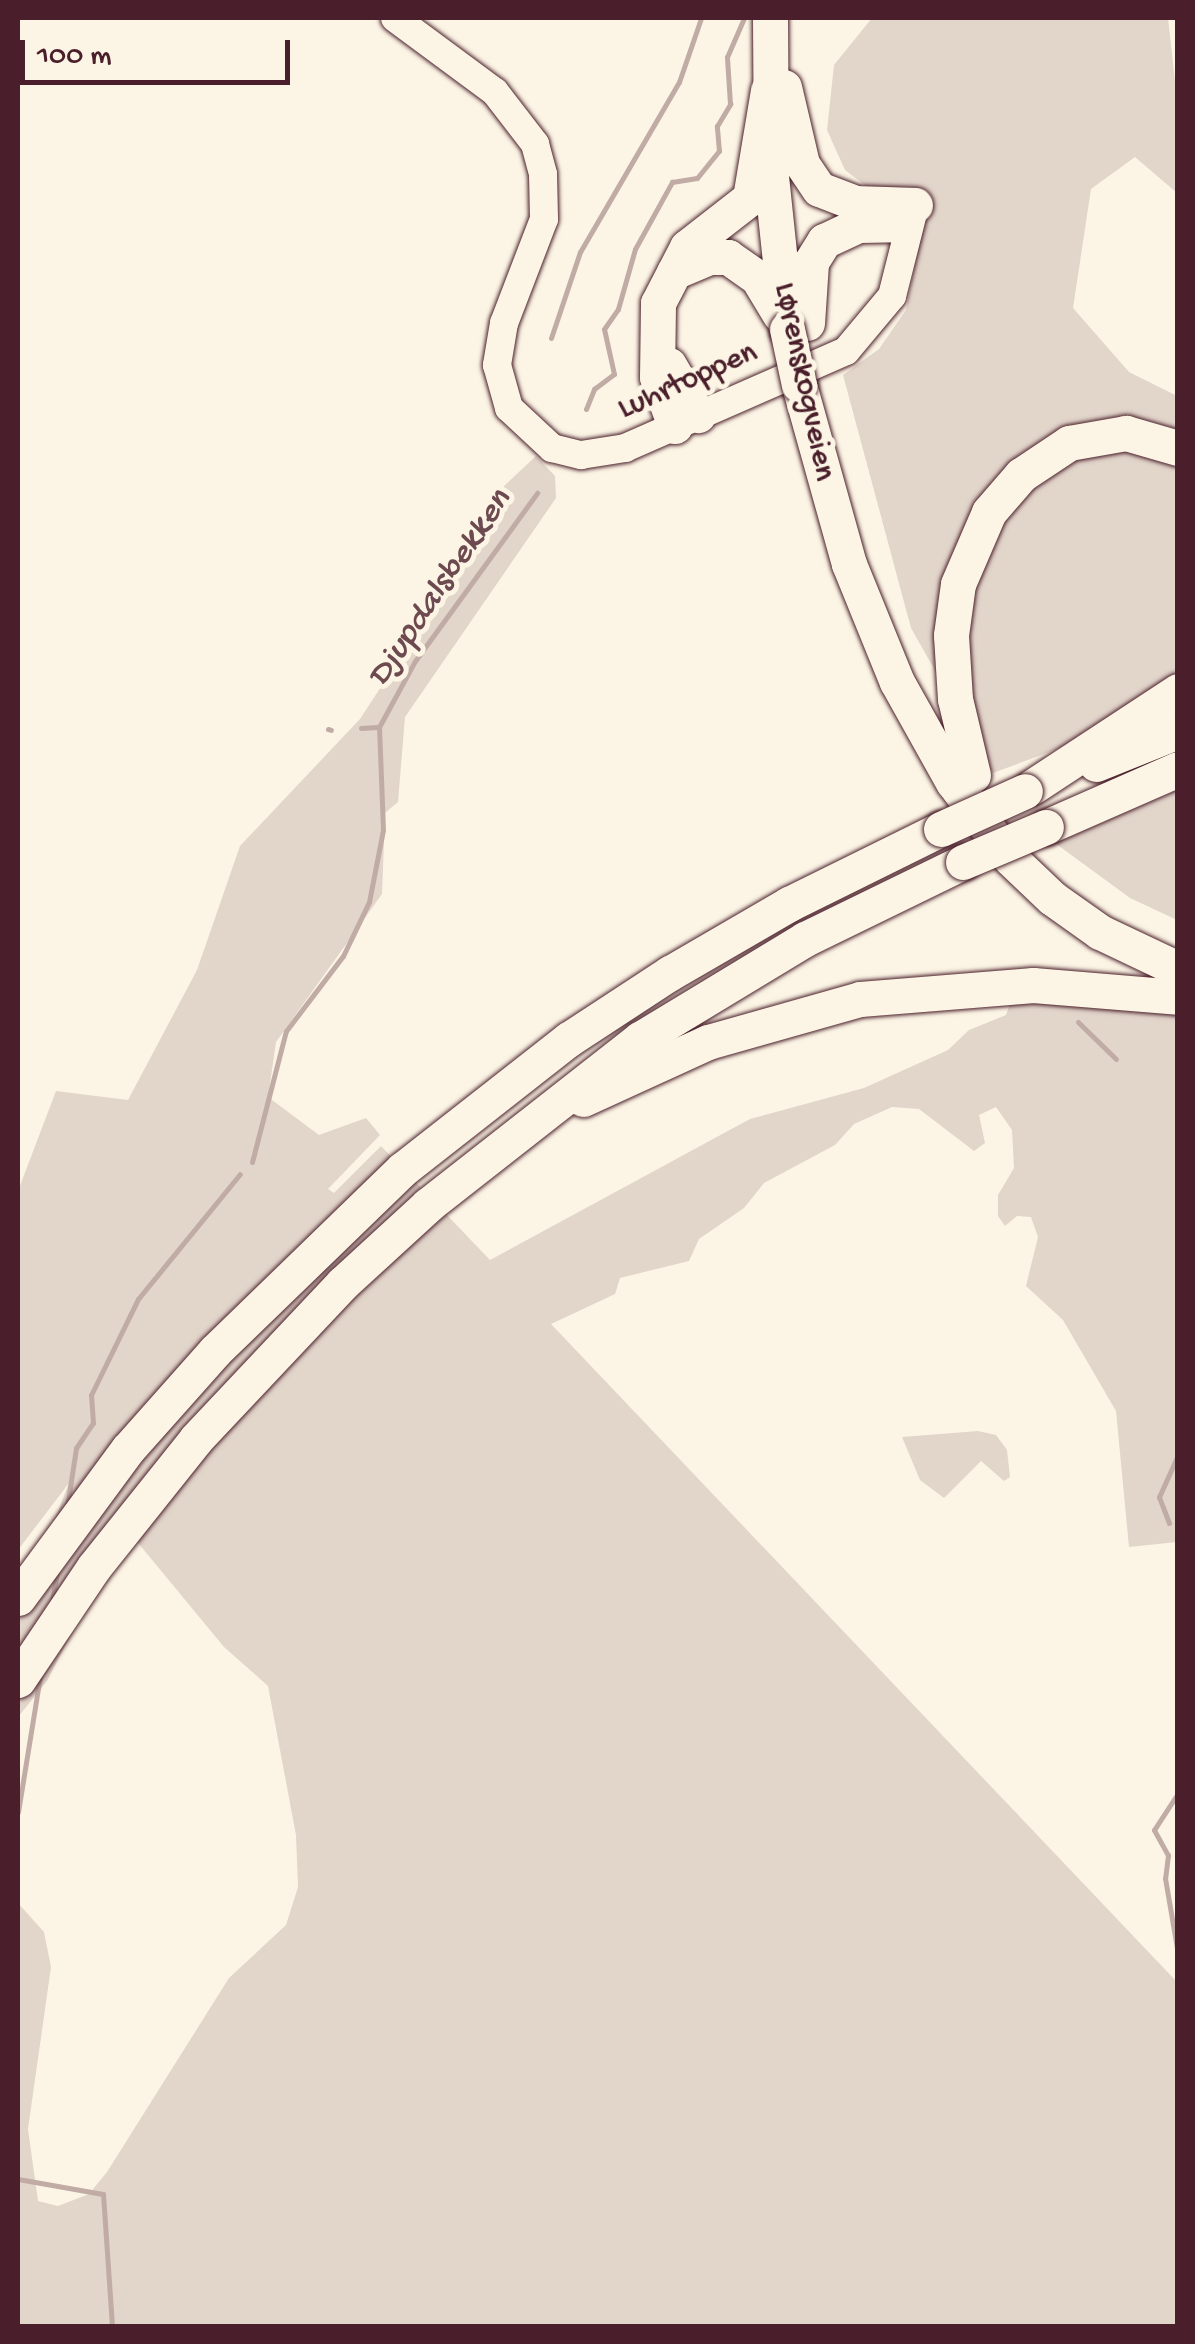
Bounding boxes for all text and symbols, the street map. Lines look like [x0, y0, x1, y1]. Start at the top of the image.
scale bar [25, 20, 295, 82]
text: 100 m [37, 40, 112, 75]
street label: Lørenskogveien [763, 279, 843, 485]
street label: Luhrtoppen [613, 334, 763, 430]
water label: Djupdalsbekken [359, 482, 523, 696]

